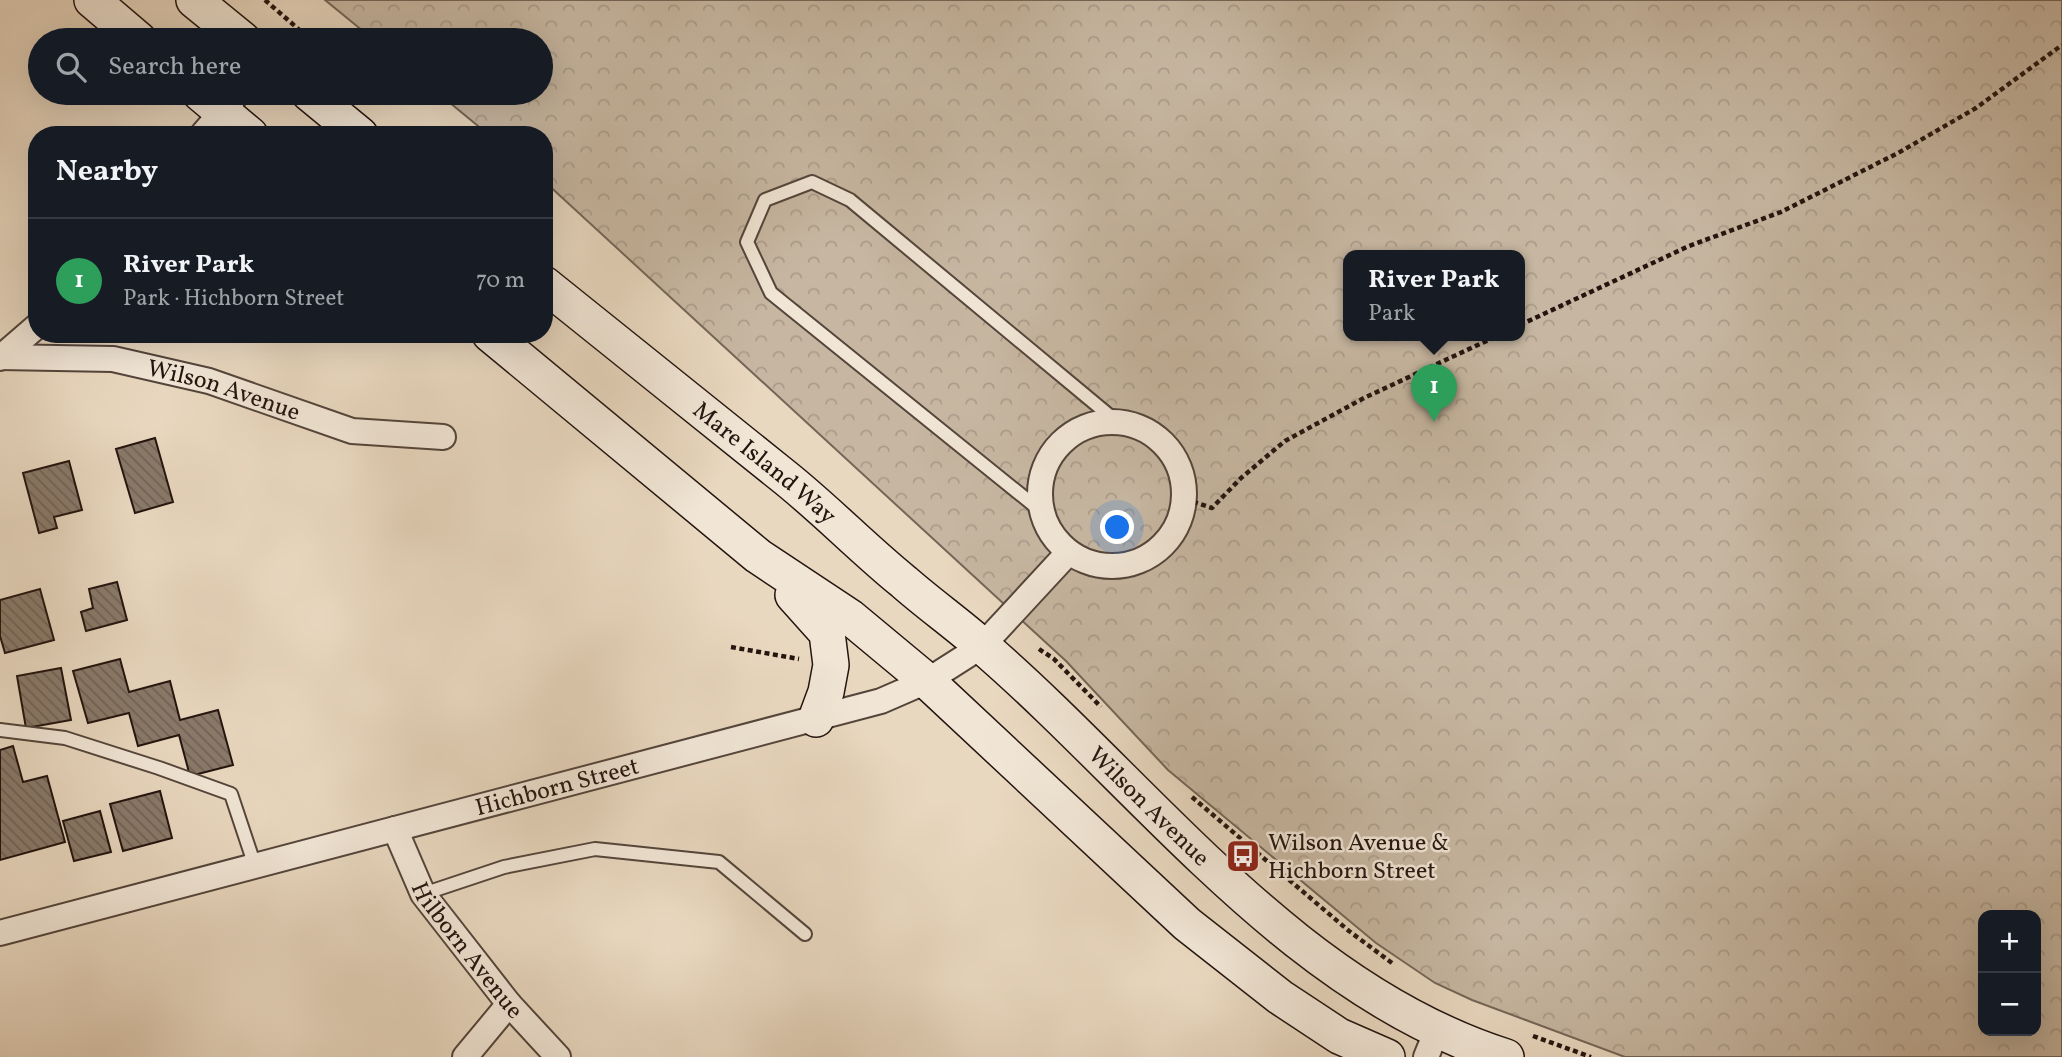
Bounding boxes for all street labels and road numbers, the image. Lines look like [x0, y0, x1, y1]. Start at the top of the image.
street label: Wilson Avenue [144, 352, 304, 431]
street label: Mare Island Way [685, 395, 843, 533]
street label: Wilson Avenue [1080, 740, 1216, 875]
street label: Hichborn Street [472, 750, 643, 826]
street label: Hilborn Avenue [401, 877, 530, 1028]

